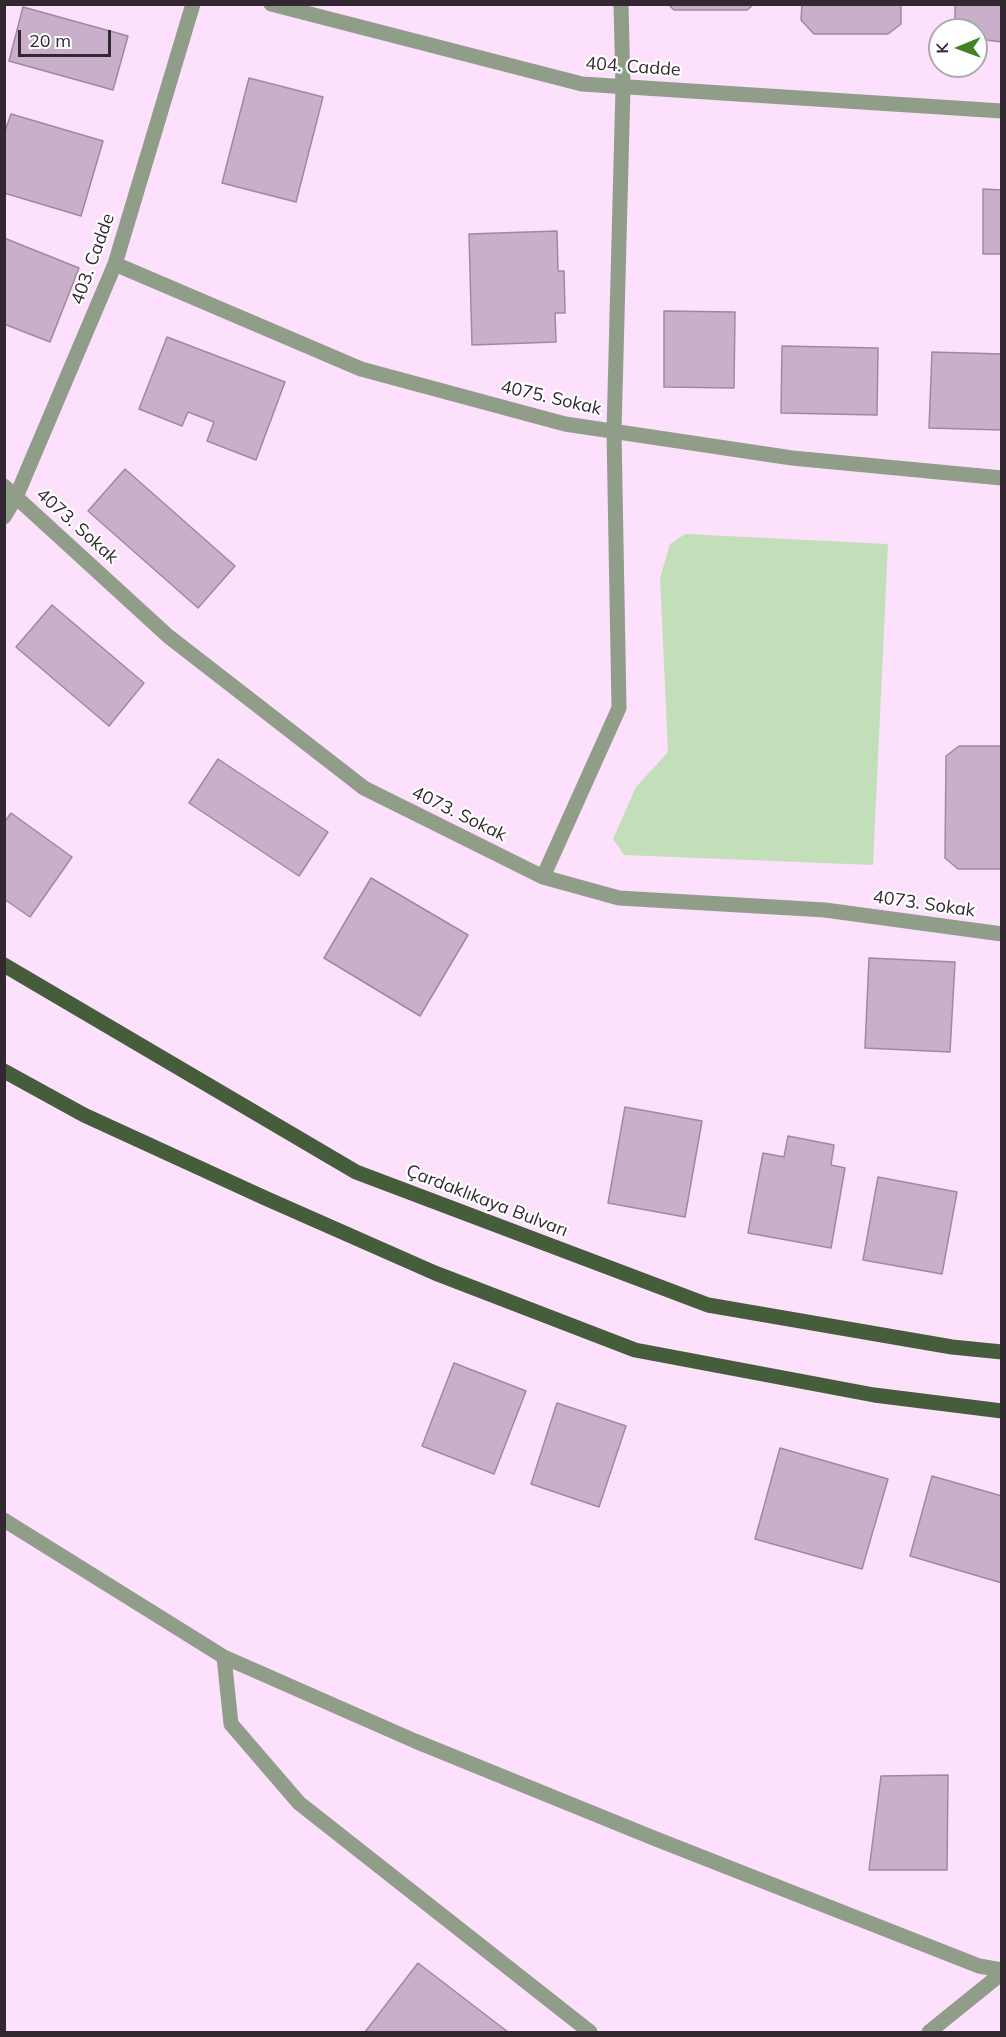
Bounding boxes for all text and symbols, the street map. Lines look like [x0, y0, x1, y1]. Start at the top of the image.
scale bar [21, 18, 114, 56]
north arrow [928, 18, 988, 78]
text: 20 m [29, 29, 71, 52]
text: K [932, 43, 952, 54]
street label: 404. Cadde [585, 53, 681, 81]
street label: 403. Cadde [67, 210, 119, 308]
street label: 4075. Sokak [499, 376, 603, 420]
street label: 4073. Sokak [32, 484, 122, 568]
street label: 4073. Sokak [408, 782, 510, 846]
street label: 4073. Sokak [872, 886, 976, 922]
street label: Çardaklıkaya Bulvarı [403, 1160, 571, 1242]

